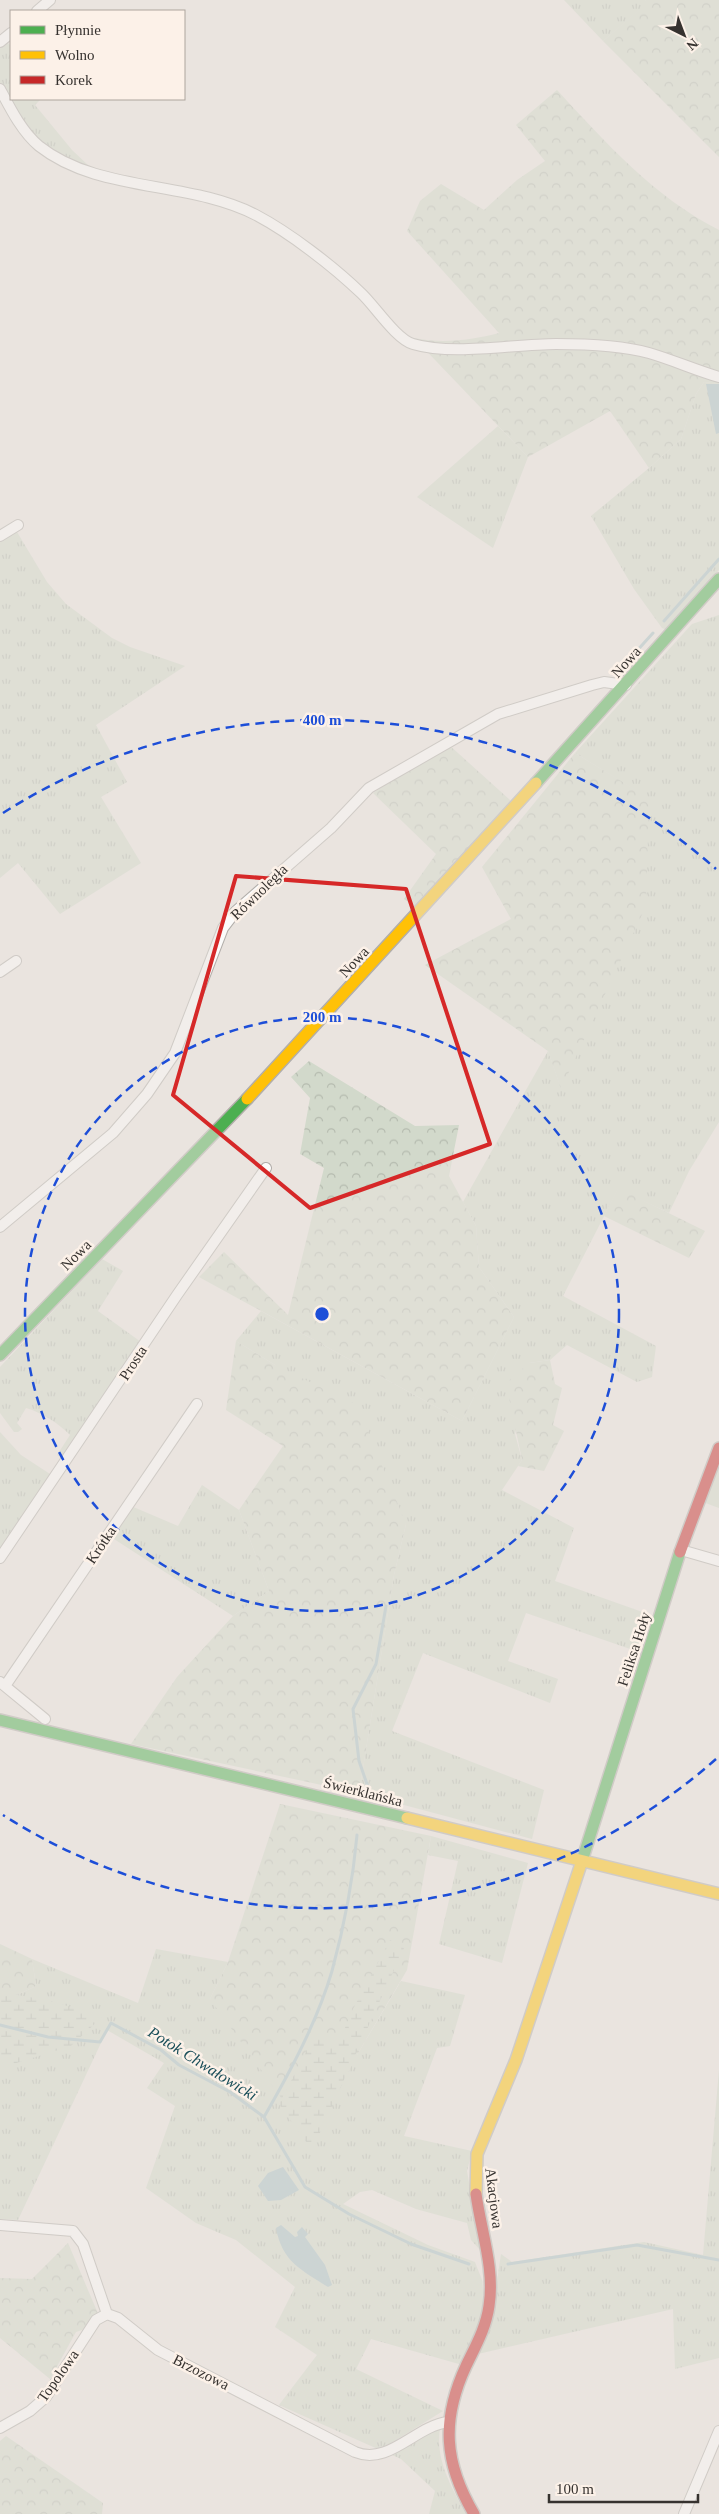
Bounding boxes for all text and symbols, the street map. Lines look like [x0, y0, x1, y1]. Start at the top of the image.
legend [10, 10, 185, 100]
north arrow [659, 10, 709, 60]
text: Płynnie [55, 22, 101, 38]
text: N [684, 35, 701, 53]
text: Wolno [55, 47, 95, 63]
text: Korek [55, 72, 93, 88]
street label: Nowa [608, 643, 644, 681]
text: 400 m [303, 712, 342, 728]
street label: Równoległa [227, 861, 291, 923]
street label: Nowa [336, 943, 372, 981]
text: 200 m [303, 1009, 342, 1025]
street label: Nowa [58, 1236, 95, 1273]
centre of rings [313, 1305, 331, 1323]
street label: Prosta [116, 1343, 150, 1383]
street label: Krótka [83, 1523, 119, 1567]
street label: Feliksa Hoły [614, 1609, 654, 1688]
street label: Świerklańska [322, 1774, 404, 1810]
water label: Potok Chwałowicki [144, 2023, 260, 2104]
street label: Akacjowa [482, 2167, 506, 2229]
street label: Topolowa [34, 2347, 82, 2405]
street label: Brzozowa [170, 2351, 232, 2393]
scale bar [549, 2472, 698, 2504]
text: 100 m [556, 2481, 594, 2497]

